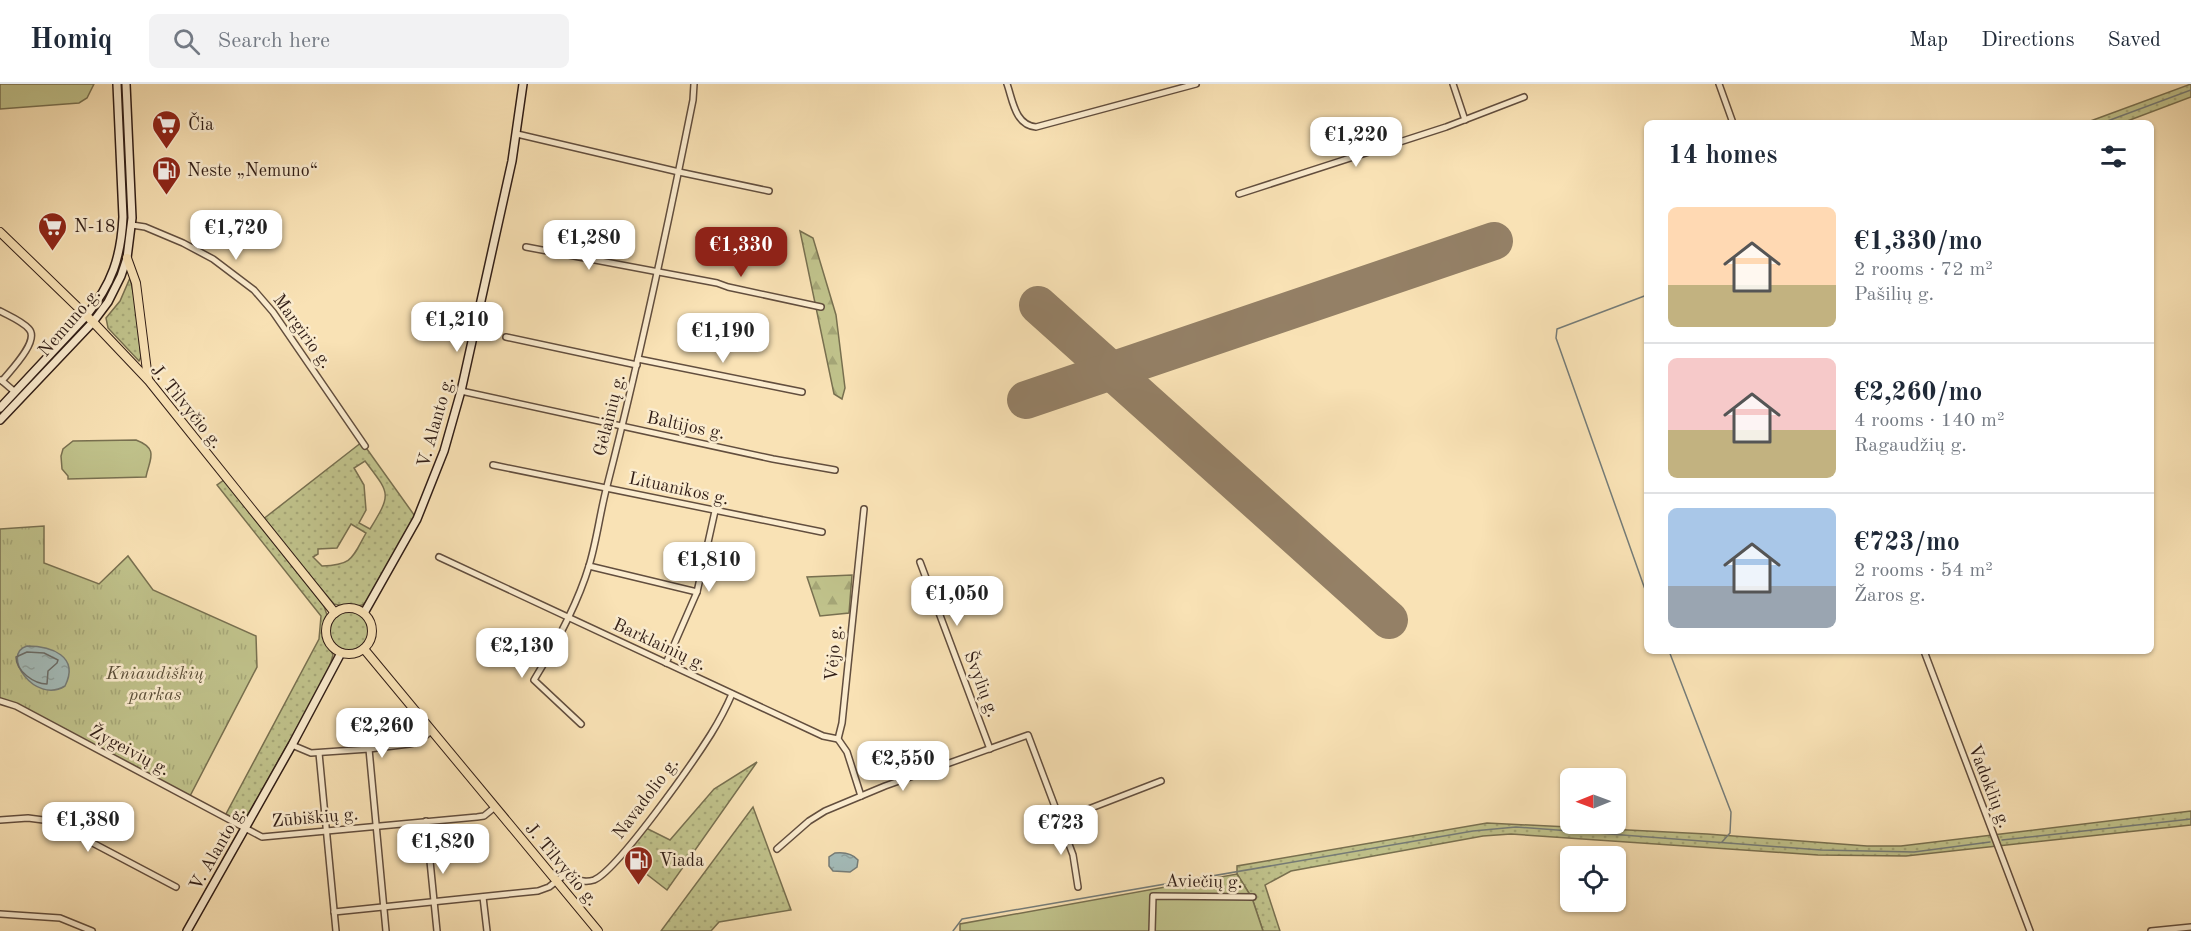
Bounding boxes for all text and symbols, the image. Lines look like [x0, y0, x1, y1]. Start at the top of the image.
search box [149, 14, 569, 68]
icon: search [170, 25, 203, 58]
text: Homiq [30, 27, 113, 55]
text: Search here [218, 30, 330, 52]
text: Map [1909, 30, 1948, 51]
text: Directions [1981, 30, 2075, 51]
text: Saved [2108, 30, 2161, 51]
supermarket icon: Čia [151, 108, 183, 150]
place label: Čia [188, 111, 214, 134]
pin: €1,220 [1307, 117, 1405, 168]
text: €1,220 [1324, 126, 1388, 146]
icon: filters [2097, 140, 2130, 173]
text: 14 homes [1668, 143, 1777, 169]
fuel station icon: Neste „Nemuno“ [150, 154, 182, 196]
place label: Neste „Nemuno“ [187, 162, 318, 180]
supermarket icon: N-18 [37, 210, 69, 252]
pin: €1,720 [187, 210, 285, 261]
place label: N-18 [74, 218, 115, 236]
text: €1,720 [204, 219, 268, 239]
pin: €1,280 [540, 220, 638, 271]
pin: €1,330 [692, 227, 790, 278]
text: €1,280 [557, 229, 621, 249]
text: €1,330/mo [1854, 229, 1982, 255]
icon: home [1716, 231, 1788, 303]
text: €1,330 [709, 236, 773, 256]
text: 2 rooms · 72 m² [1854, 260, 1993, 280]
street label: Nemuno g. [35, 285, 104, 360]
text: Pašilių g. [1854, 285, 1934, 305]
street label: Margirio g. [269, 291, 335, 372]
pin: €1,210 [408, 302, 506, 353]
text: €1,210 [425, 311, 489, 331]
pin: €1,190 [674, 313, 772, 364]
text: €1,190 [691, 322, 755, 342]
street label: J. Tilvyčio g. [147, 361, 226, 452]
street label: Gėlainių g. [591, 372, 629, 458]
street label: V. Alanto g. [414, 375, 457, 470]
text: €2,260/mo [1854, 380, 1982, 406]
icon: home [1716, 382, 1788, 454]
street label: Baltijos g. [645, 409, 727, 443]
text: 4 rooms · 140 m² [1854, 411, 2004, 431]
text: Ragaudžių g. [1854, 436, 1967, 456]
street label: Lituanikos g. [627, 470, 731, 508]
text: €723/mo [1854, 530, 1960, 556]
icon: home [1716, 532, 1788, 604]
pin: €1,810 [660, 542, 758, 593]
text: €1,810 [677, 551, 741, 571]
text: 2 rooms · 54 m² [1854, 561, 1993, 581]
pin: €1,050 [908, 576, 1006, 627]
text: €1,050 [925, 585, 989, 605]
text: Žaros g. [1854, 586, 1926, 606]
street label: Barklainių g. [610, 615, 709, 674]
street label: Vėjo g. [823, 624, 845, 682]
pin: €2,130 [473, 628, 571, 679]
text: €2,130 [490, 637, 554, 657]
street label: Švylių g. [960, 647, 1007, 720]
park label: Kniaudiškių parkas [105, 665, 204, 704]
pin: €2,260 [333, 708, 431, 759]
text: €2,260 [350, 717, 414, 737]
street label: Žygeivių g. [86, 719, 174, 779]
pin: €2,550 [854, 741, 952, 792]
street label: Vadoklių g. [1965, 742, 2013, 831]
text: €2,550 [871, 750, 935, 770]
street label: Navadolio g. [609, 755, 682, 843]
north arrow [1560, 768, 1626, 834]
map controls [1560, 768, 1626, 912]
pin: €1,380 [39, 802, 137, 853]
street label: V. Alanto g. [187, 804, 249, 893]
street label: Zūbiškių g. [271, 805, 359, 831]
pin: €723 [1025, 805, 1097, 856]
text: €1,380 [56, 811, 120, 831]
text: €723 [1038, 814, 1084, 834]
street label: J. Tilvyčio g. [521, 820, 601, 910]
pin: €1,820 [394, 824, 492, 875]
text: €1,820 [411, 833, 475, 853]
fuel station icon: Viada [622, 844, 654, 886]
button: locate [1560, 846, 1626, 912]
place label: Viada [659, 852, 704, 870]
street label: Aviečių g. [1165, 872, 1243, 892]

